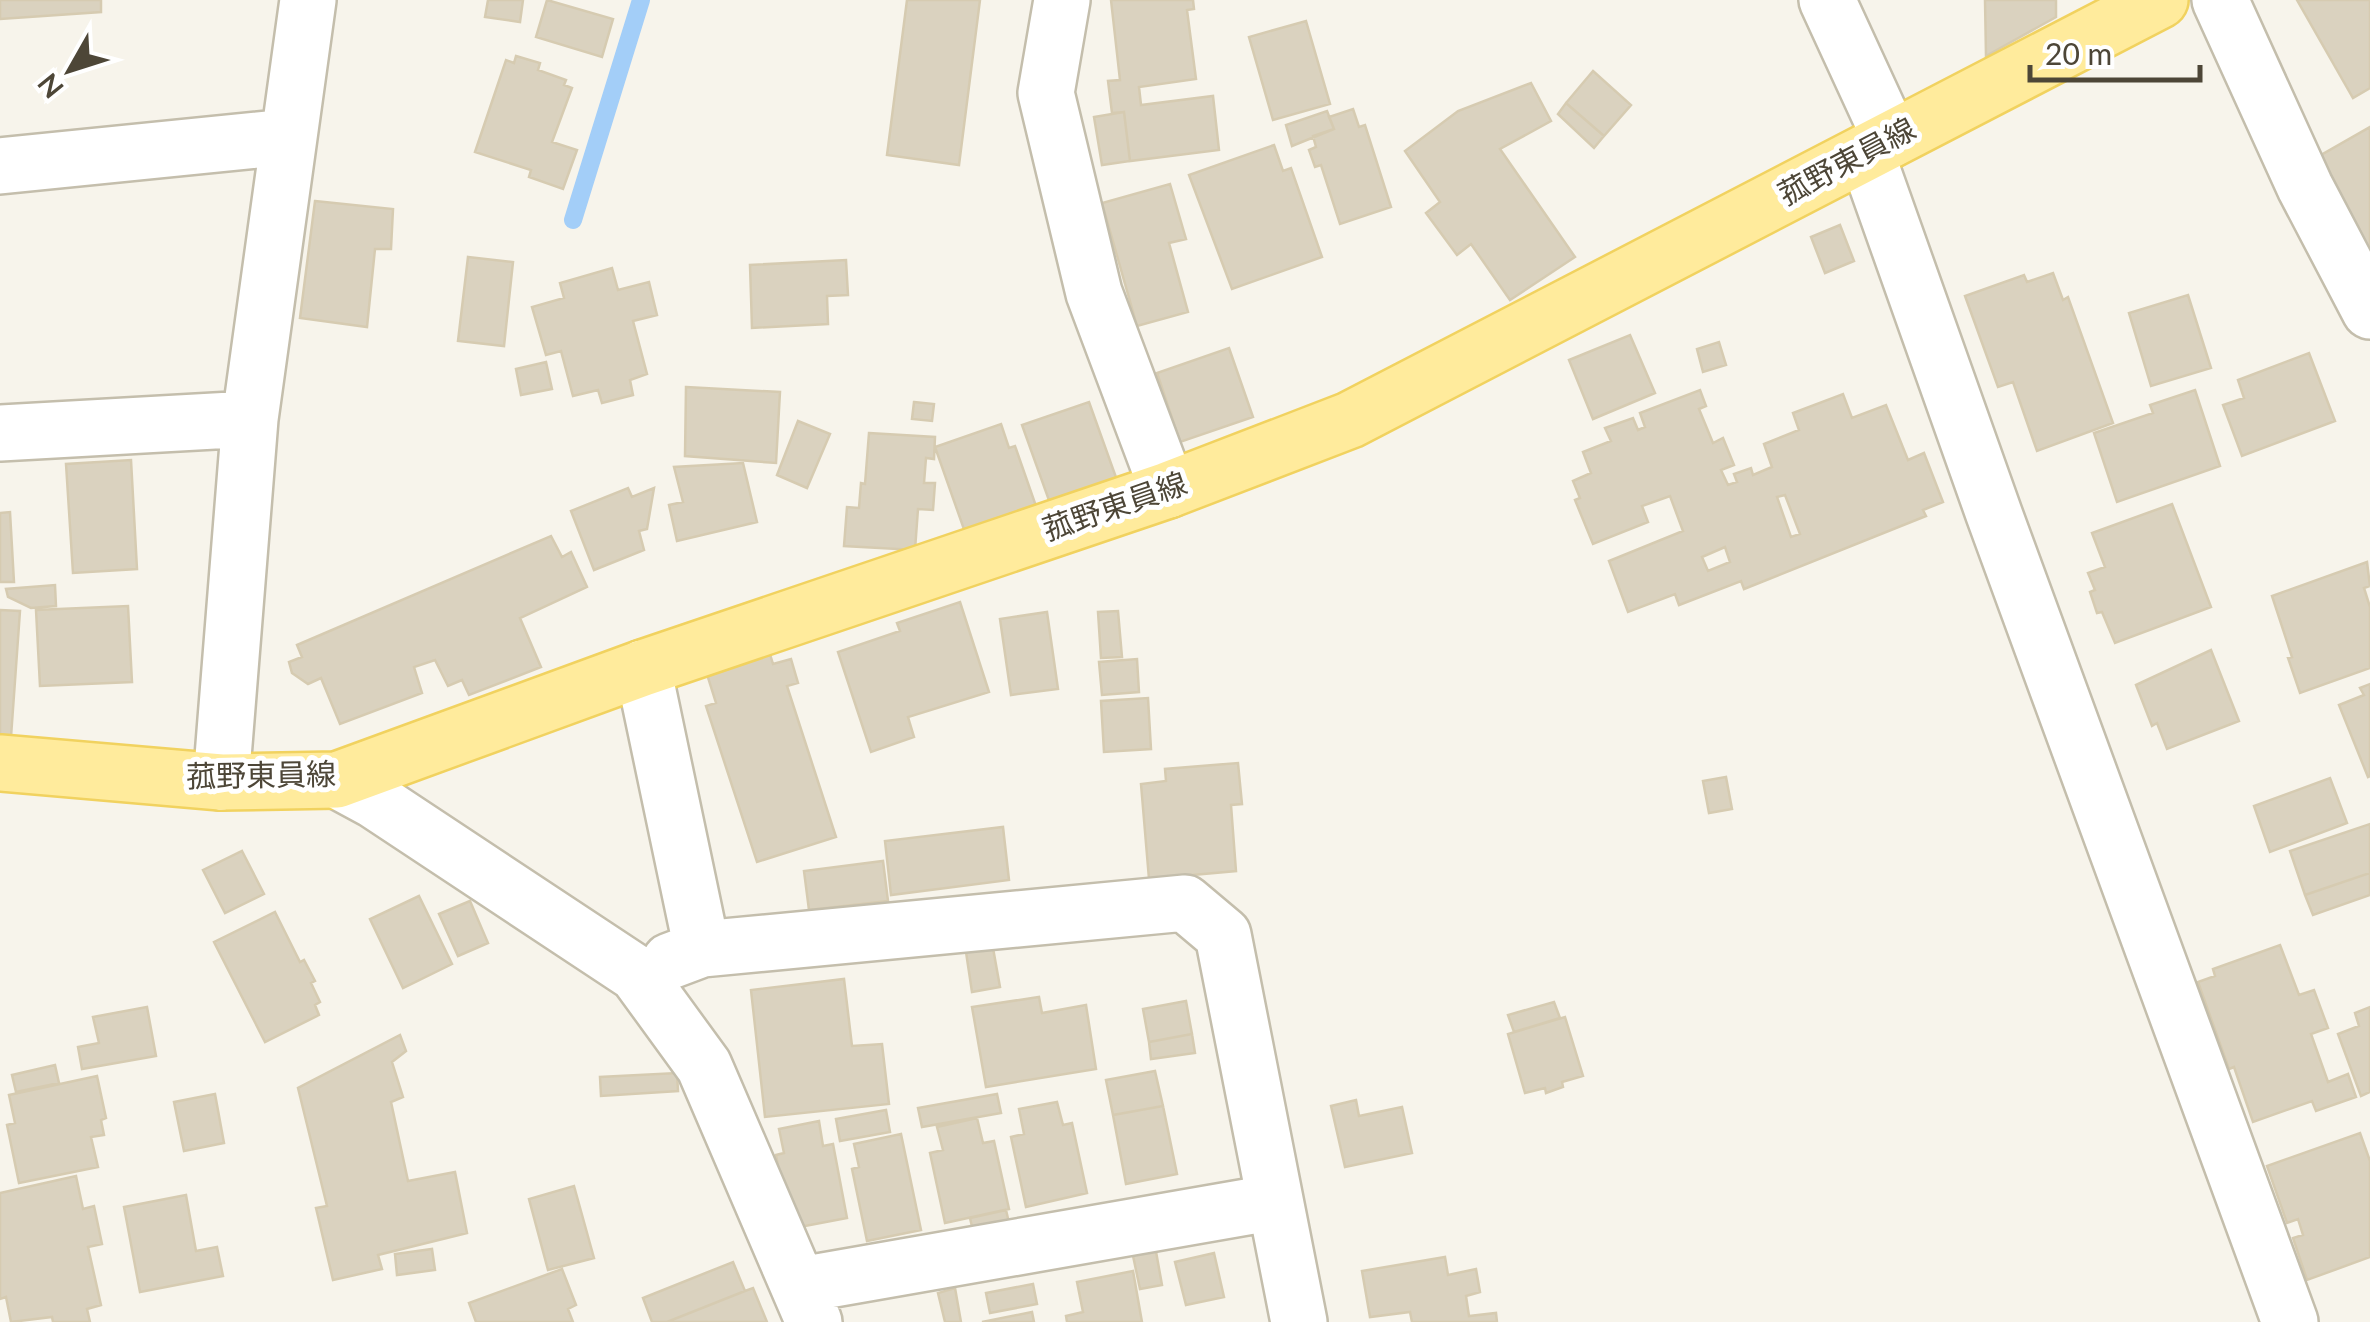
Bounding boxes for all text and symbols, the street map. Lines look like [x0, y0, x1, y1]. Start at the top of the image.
north arrow [20, 20, 120, 120]
scale bar [2030, 20, 2200, 82]
text: 20 m [2045, 35, 2112, 71]
text: N [30, 67, 70, 105]
street label: 菰野東員線 [1771, 109, 1921, 211]
street label: 菰野東員線 [1038, 464, 1191, 547]
street label: 菰野東員線 [186, 755, 336, 793]

